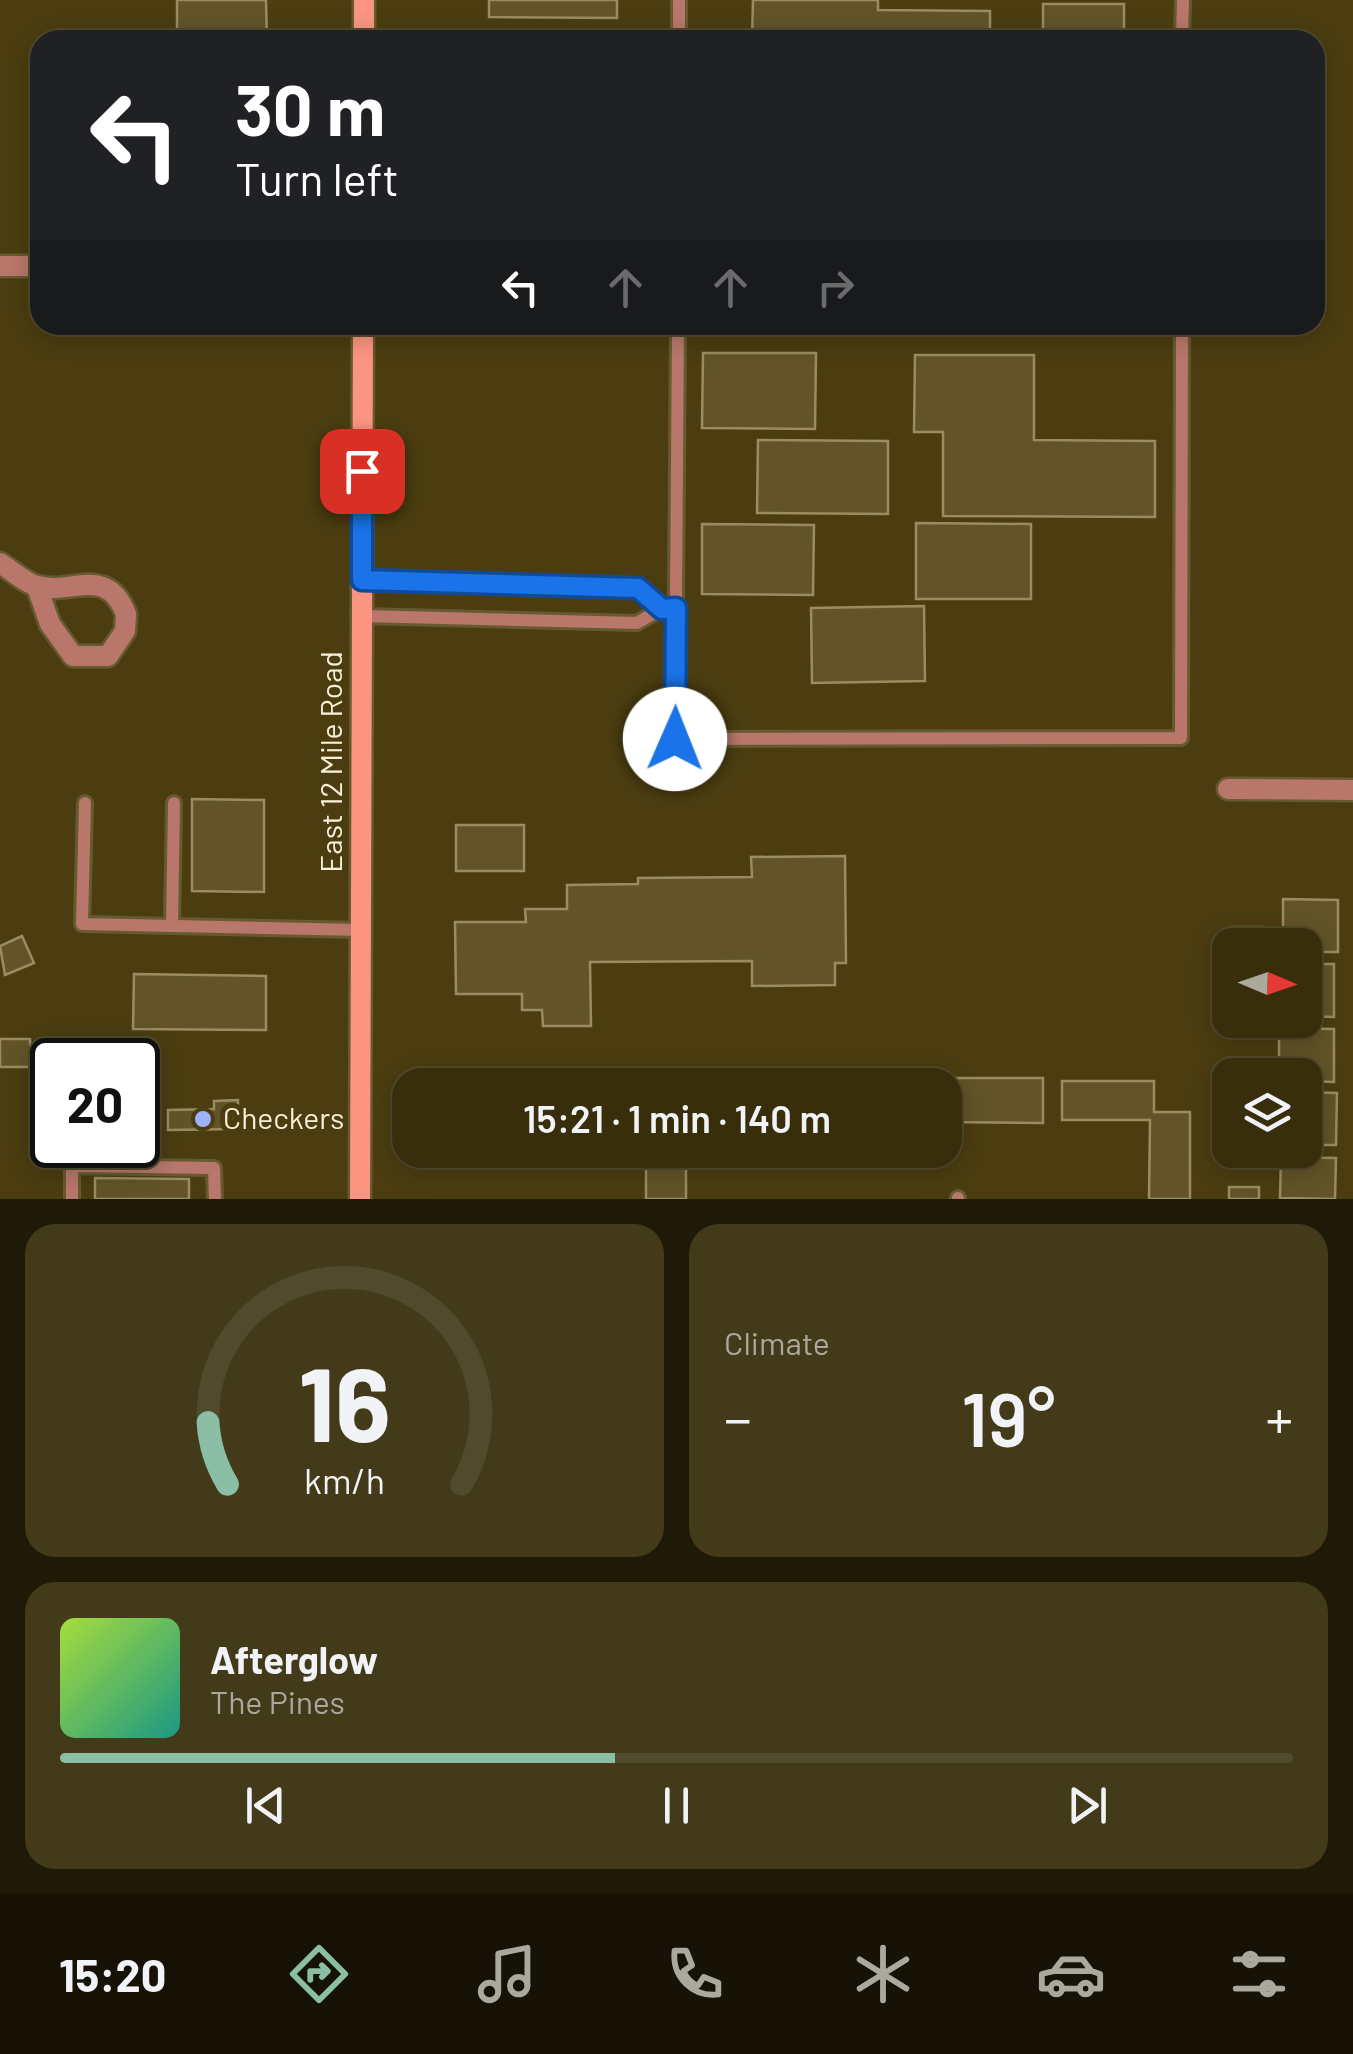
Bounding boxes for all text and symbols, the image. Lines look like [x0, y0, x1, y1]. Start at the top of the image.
text: 30 m [235, 66, 385, 150]
icon: left [70, 70, 200, 200]
text: Turn left [235, 151, 399, 205]
icon: left [493, 260, 548, 315]
icon: ahead [598, 260, 653, 315]
icon: ahead [703, 260, 758, 315]
icon: right [808, 260, 863, 315]
pin [320, 429, 405, 514]
icon: arrive [335, 444, 390, 499]
street label: East 12 Mile Road [312, 651, 348, 873]
position arrow [623, 687, 727, 791]
north arrow [1212, 928, 1322, 1038]
map controls [1212, 928, 1322, 1168]
speed limit sign: 20 [30, 1038, 160, 1168]
button: layers [1212, 1058, 1322, 1168]
text: 15:21 · 1 min · 140 m [523, 1095, 831, 1141]
place label: Checkers [223, 1099, 344, 1135]
marker: Checkers [192, 1108, 214, 1130]
text: Climate [724, 1323, 830, 1361]
text: 16 [298, 1338, 391, 1463]
text: 19° [961, 1372, 1056, 1462]
text: − [724, 1384, 752, 1450]
text: + [1265, 1384, 1293, 1450]
text: km/h [304, 1458, 385, 1501]
text: Afterglow [210, 1636, 378, 1682]
text: The Pines [210, 1682, 345, 1720]
icon: previous [238, 1778, 293, 1833]
icon: pause [649, 1778, 704, 1833]
icon: next [1060, 1778, 1115, 1833]
icon: directions [284, 1939, 354, 2009]
icon: music [472, 1939, 542, 2009]
icon: phone [660, 1939, 730, 2009]
icon: climate [848, 1939, 918, 2009]
icon: car [1036, 1939, 1106, 2009]
icon: filters [1224, 1939, 1294, 2009]
text: 15:20 [59, 1947, 166, 2001]

